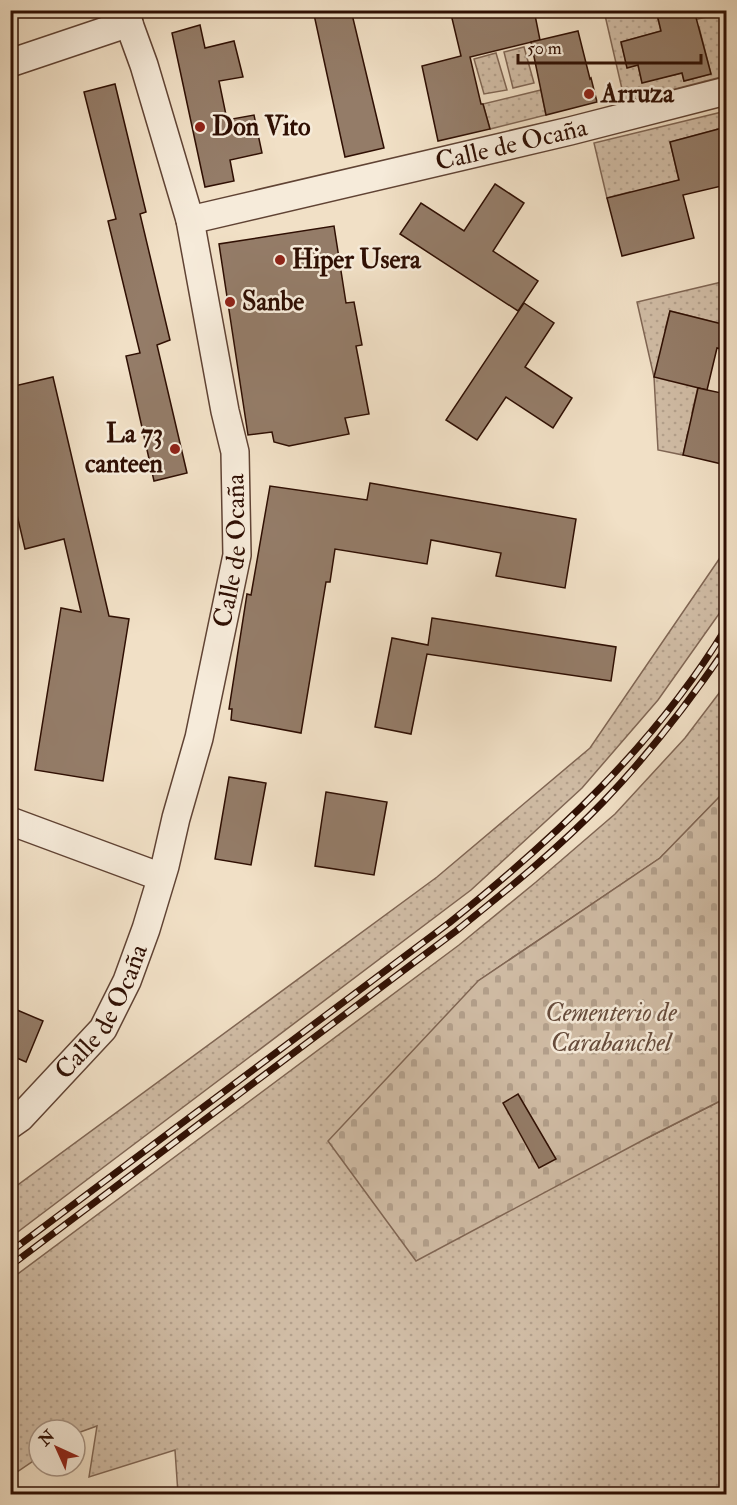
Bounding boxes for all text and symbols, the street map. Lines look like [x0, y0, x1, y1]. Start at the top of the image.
scale bar [518, 27, 701, 65]
text: 50 m [527, 37, 562, 60]
place label: Arruza [600, 78, 675, 110]
marker: Arruza [582, 87, 596, 101]
place label: Don Vito [212, 111, 311, 143]
street label: Calle de Ocaña [432, 111, 591, 178]
marker: Don Vito [193, 120, 207, 134]
place label: Hiper Usera [292, 244, 422, 277]
marker: Hiper Usera [273, 253, 287, 267]
place label: Sanbe [242, 286, 304, 318]
marker: Sanbe [223, 295, 237, 309]
place label: La 73 canteen [85, 418, 164, 480]
marker: La 73 canteen [168, 442, 182, 456]
street label: Calle de Ocaña [206, 473, 253, 630]
street label: Calle de Ocaña [48, 940, 155, 1086]
park label: Cementerio de Carabanchel [545, 997, 677, 1059]
north arrow [27, 1418, 87, 1478]
text: N [34, 1425, 60, 1451]

